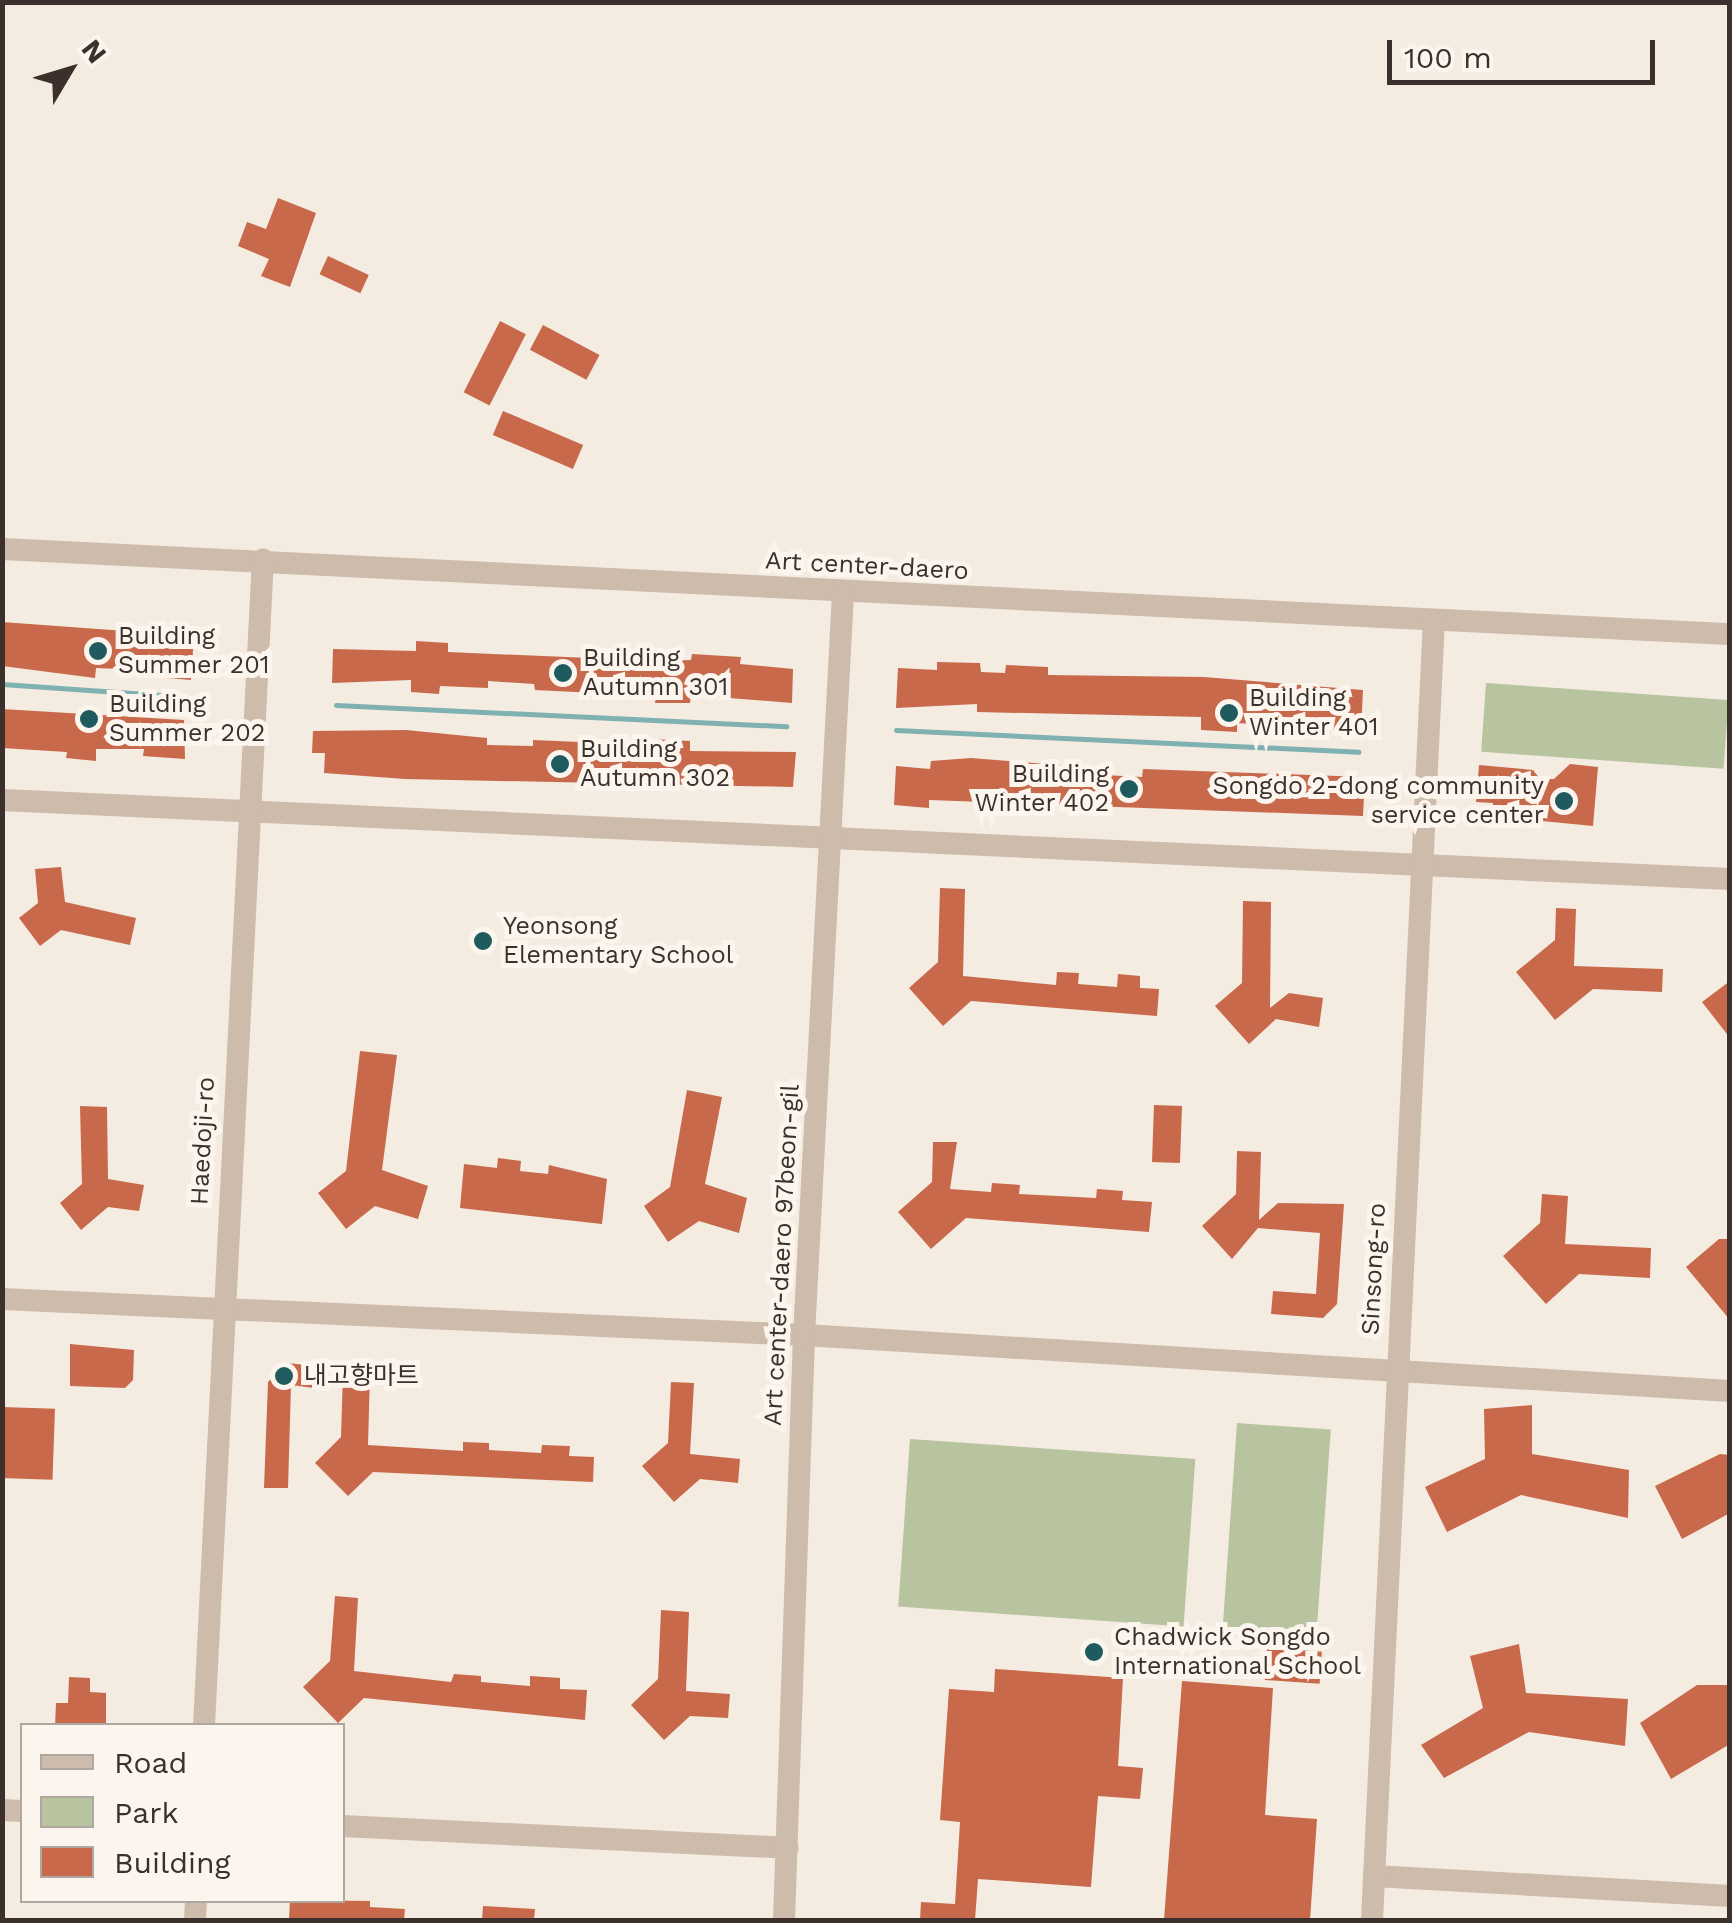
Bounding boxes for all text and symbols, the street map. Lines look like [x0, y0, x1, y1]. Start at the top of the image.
north arrow [20, 20, 120, 120]
scale bar [1392, 20, 1660, 82]
text: N [75, 33, 113, 70]
text: 100 m [1404, 40, 1492, 75]
street label: Art center-daero [764, 546, 970, 586]
place label: Building Summer 201 [118, 622, 270, 681]
marker: Building Summer 201 [87, 640, 109, 662]
place label: Building Autumn 301 [583, 644, 728, 703]
marker: Building Autumn 301 [552, 662, 574, 684]
place label: Building Winter 401 [1249, 684, 1379, 743]
place label: Building Summer 202 [109, 690, 266, 749]
marker: Building Winter 401 [1218, 702, 1240, 724]
marker: Building Summer 202 [78, 708, 100, 730]
place label: Building Autumn 302 [580, 735, 730, 794]
marker: Building Autumn 302 [549, 753, 571, 775]
place label: Building Winter 402 [974, 760, 1109, 819]
place label: Songdo 2-dong community service center [1213, 772, 1544, 831]
marker: Building Winter 402 [1118, 778, 1140, 800]
marker: Songdo 2-dong community service center [1553, 790, 1575, 812]
place label: Yeonsong Elementary School [503, 912, 734, 971]
marker: Yeonsong Elementary School [472, 930, 494, 952]
street label: Haedoji-ro [185, 1076, 221, 1206]
street label: Art center-daero 97beon-gil [758, 1083, 806, 1427]
street label: Sinsong-ro [1356, 1202, 1392, 1336]
place label: 내고향마트 [304, 1361, 419, 1391]
marker: 내고향마트 [273, 1365, 295, 1387]
place label: Chadwick Songdo International School [1114, 1623, 1362, 1682]
marker: Chadwick Songdo International School [1083, 1641, 1105, 1663]
legend [20, 1723, 345, 1903]
text: Road [114, 1745, 187, 1780]
text: Park [114, 1795, 179, 1830]
text: Building [114, 1845, 231, 1880]

